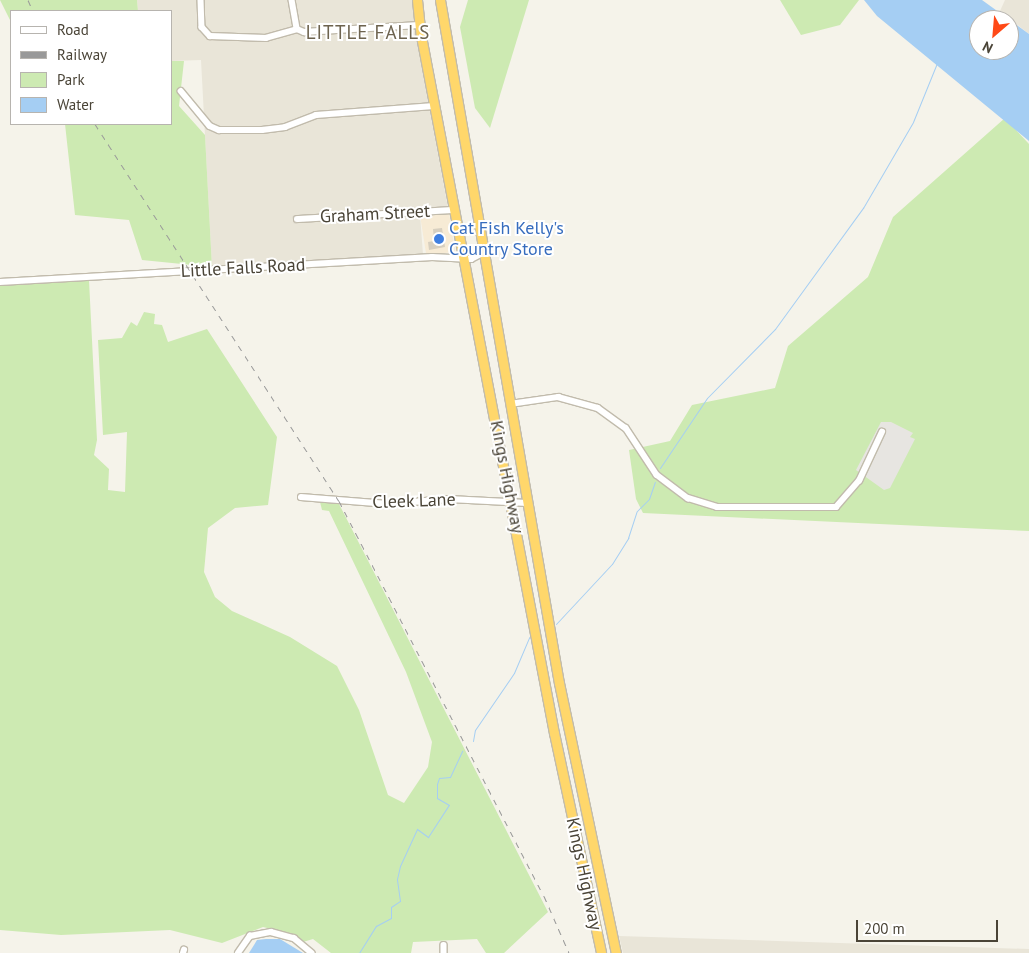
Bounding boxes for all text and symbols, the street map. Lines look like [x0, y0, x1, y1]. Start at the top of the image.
legend [10, 10, 172, 125]
north arrow [969, 10, 1019, 60]
text: Road [57, 20, 89, 39]
district label: LITTLE FALLS [304, 22, 432, 44]
text: N [979, 37, 996, 58]
text: Railway [57, 45, 107, 64]
text: Park [57, 70, 85, 89]
text: Water [57, 95, 94, 114]
street label: Graham Street [319, 200, 431, 228]
place label: Cat Fish Kelly's Country Store [449, 218, 564, 260]
marker: Cat Fish Kelly's Country Store [433, 233, 445, 245]
street label: Little Falls Road [180, 254, 306, 282]
street label: Kings Highway [485, 419, 529, 535]
street label: Cleek Lane [372, 489, 456, 513]
street label: Kings Highway [562, 816, 606, 932]
scale bar [859, 910, 1002, 942]
text: 200 m [864, 919, 905, 938]

